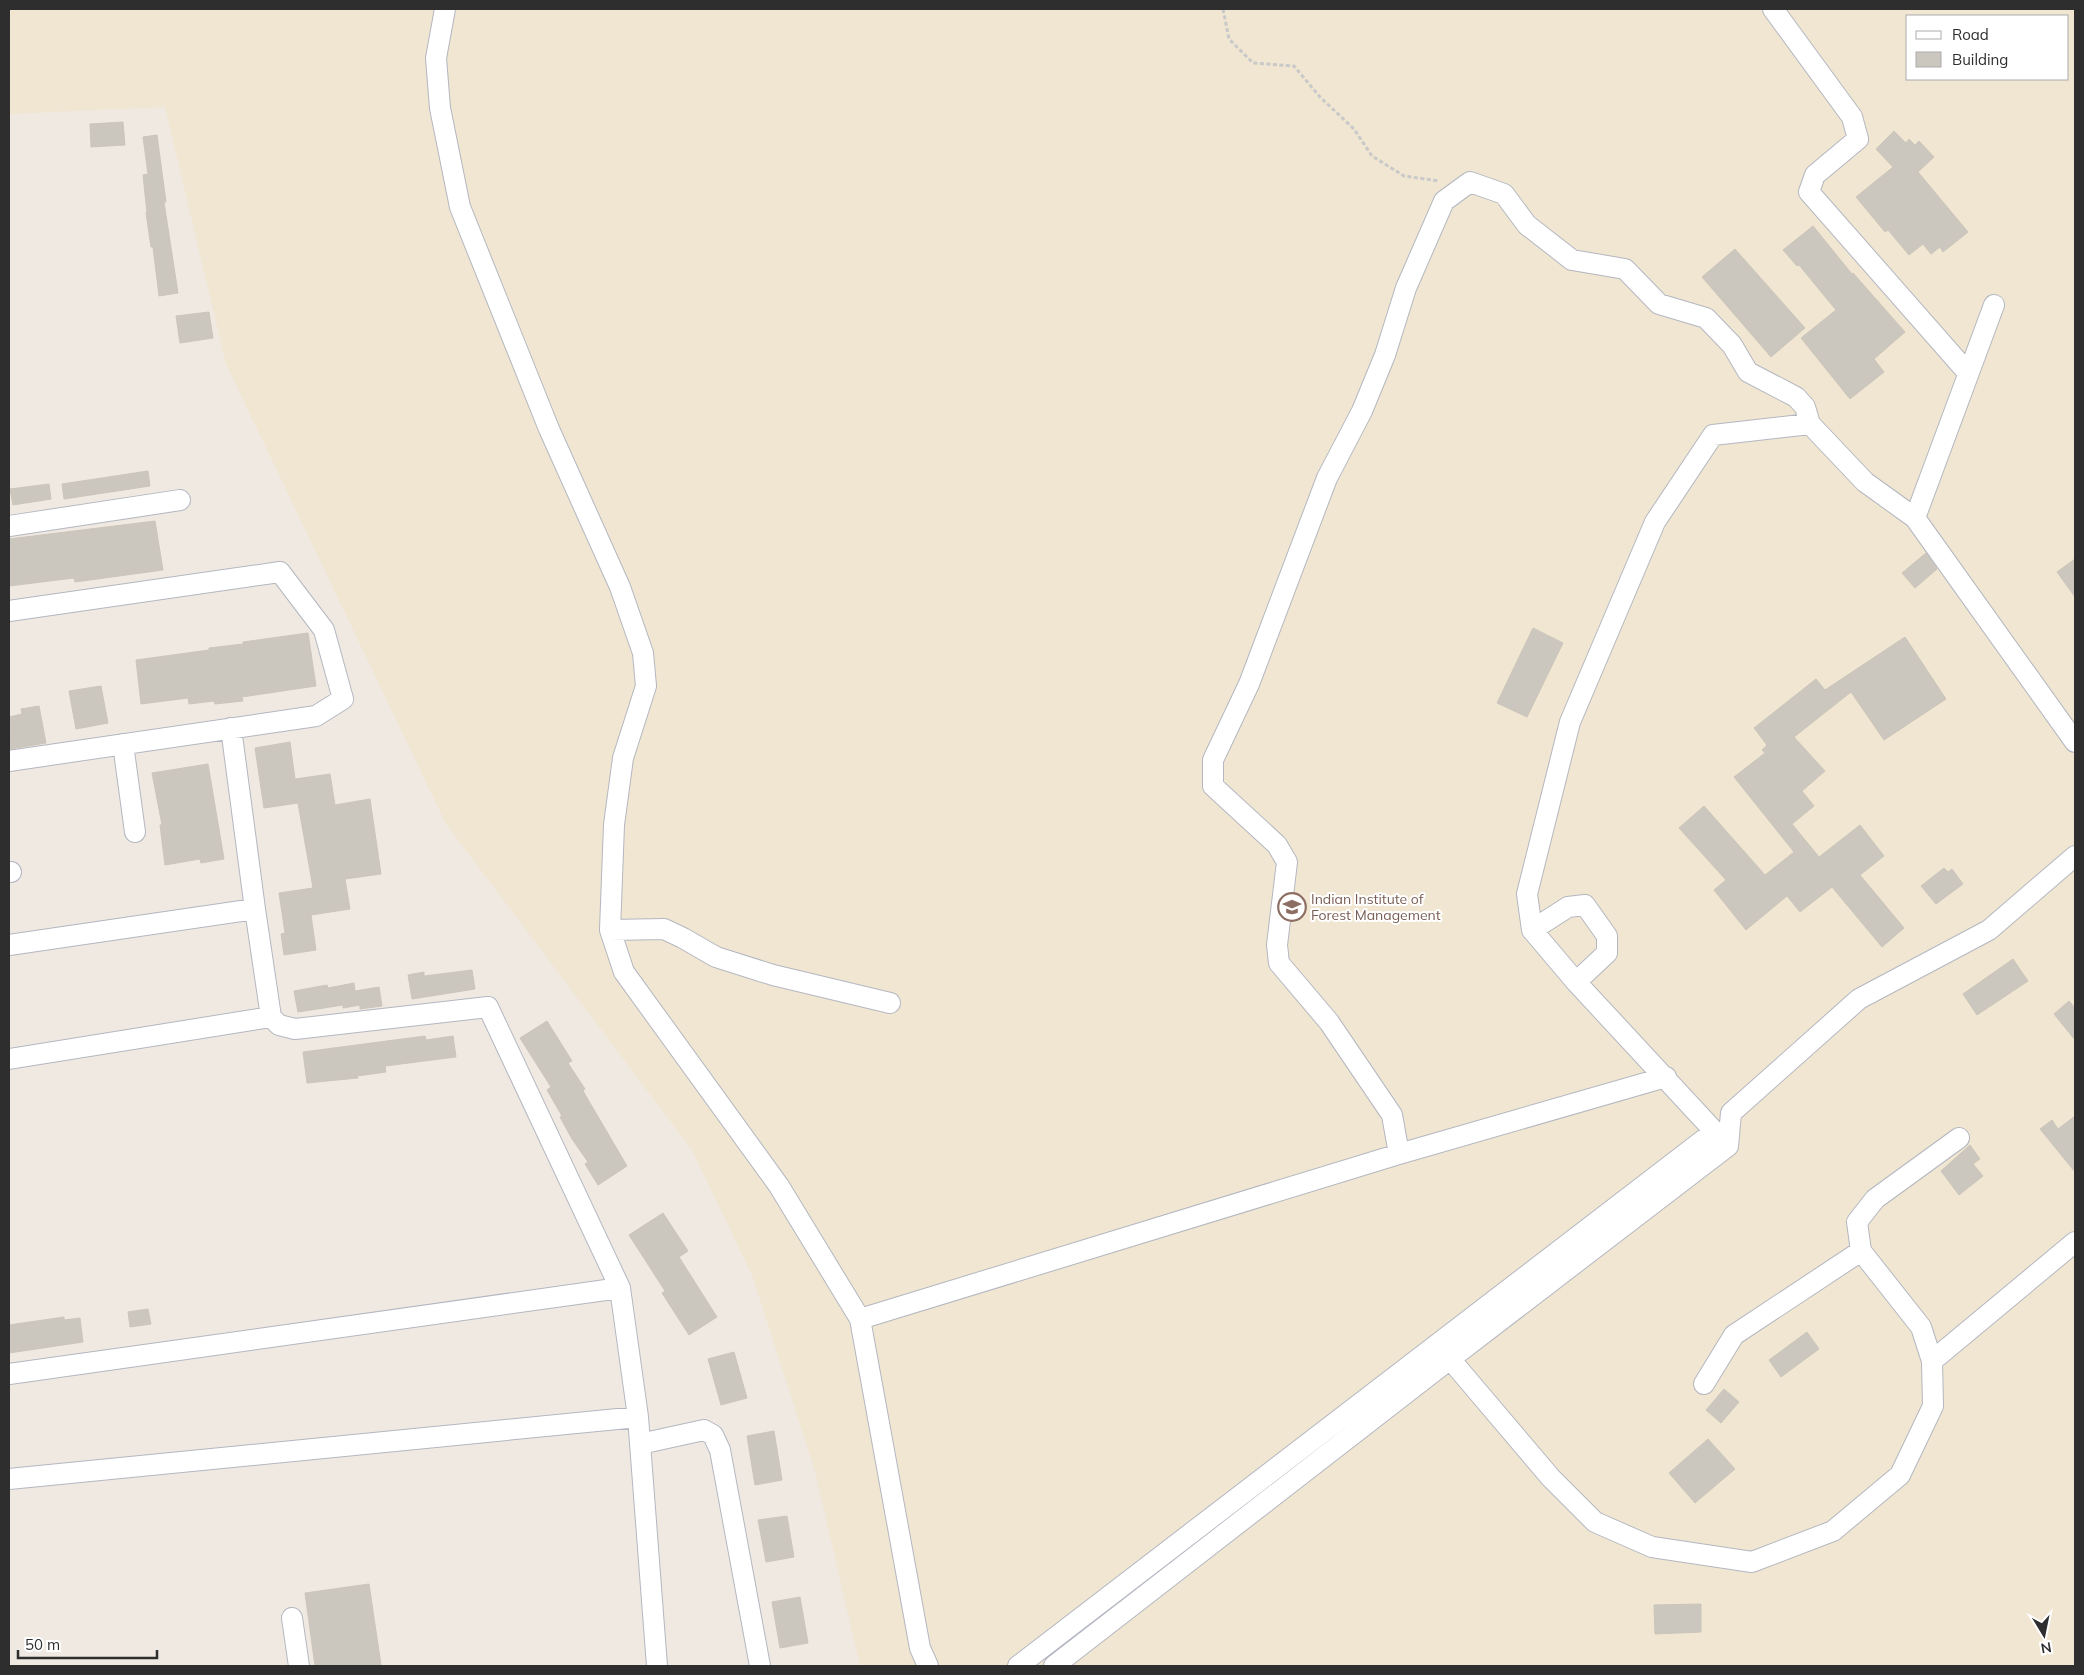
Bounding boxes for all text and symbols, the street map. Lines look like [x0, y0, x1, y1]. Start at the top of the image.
legend [1906, 15, 2069, 80]
text: Road [1952, 25, 1989, 44]
text: Building [1952, 50, 2008, 69]
place label: Indian Institute of Forest Management [1311, 890, 1441, 924]
school or university icon: Indian Institute of Forest Management [1277, 892, 1307, 922]
north arrow [2019, 1610, 2069, 1660]
scale bar [18, 1628, 156, 1660]
text: 50 m [25, 1635, 60, 1654]
text: N [2039, 1638, 2053, 1658]

